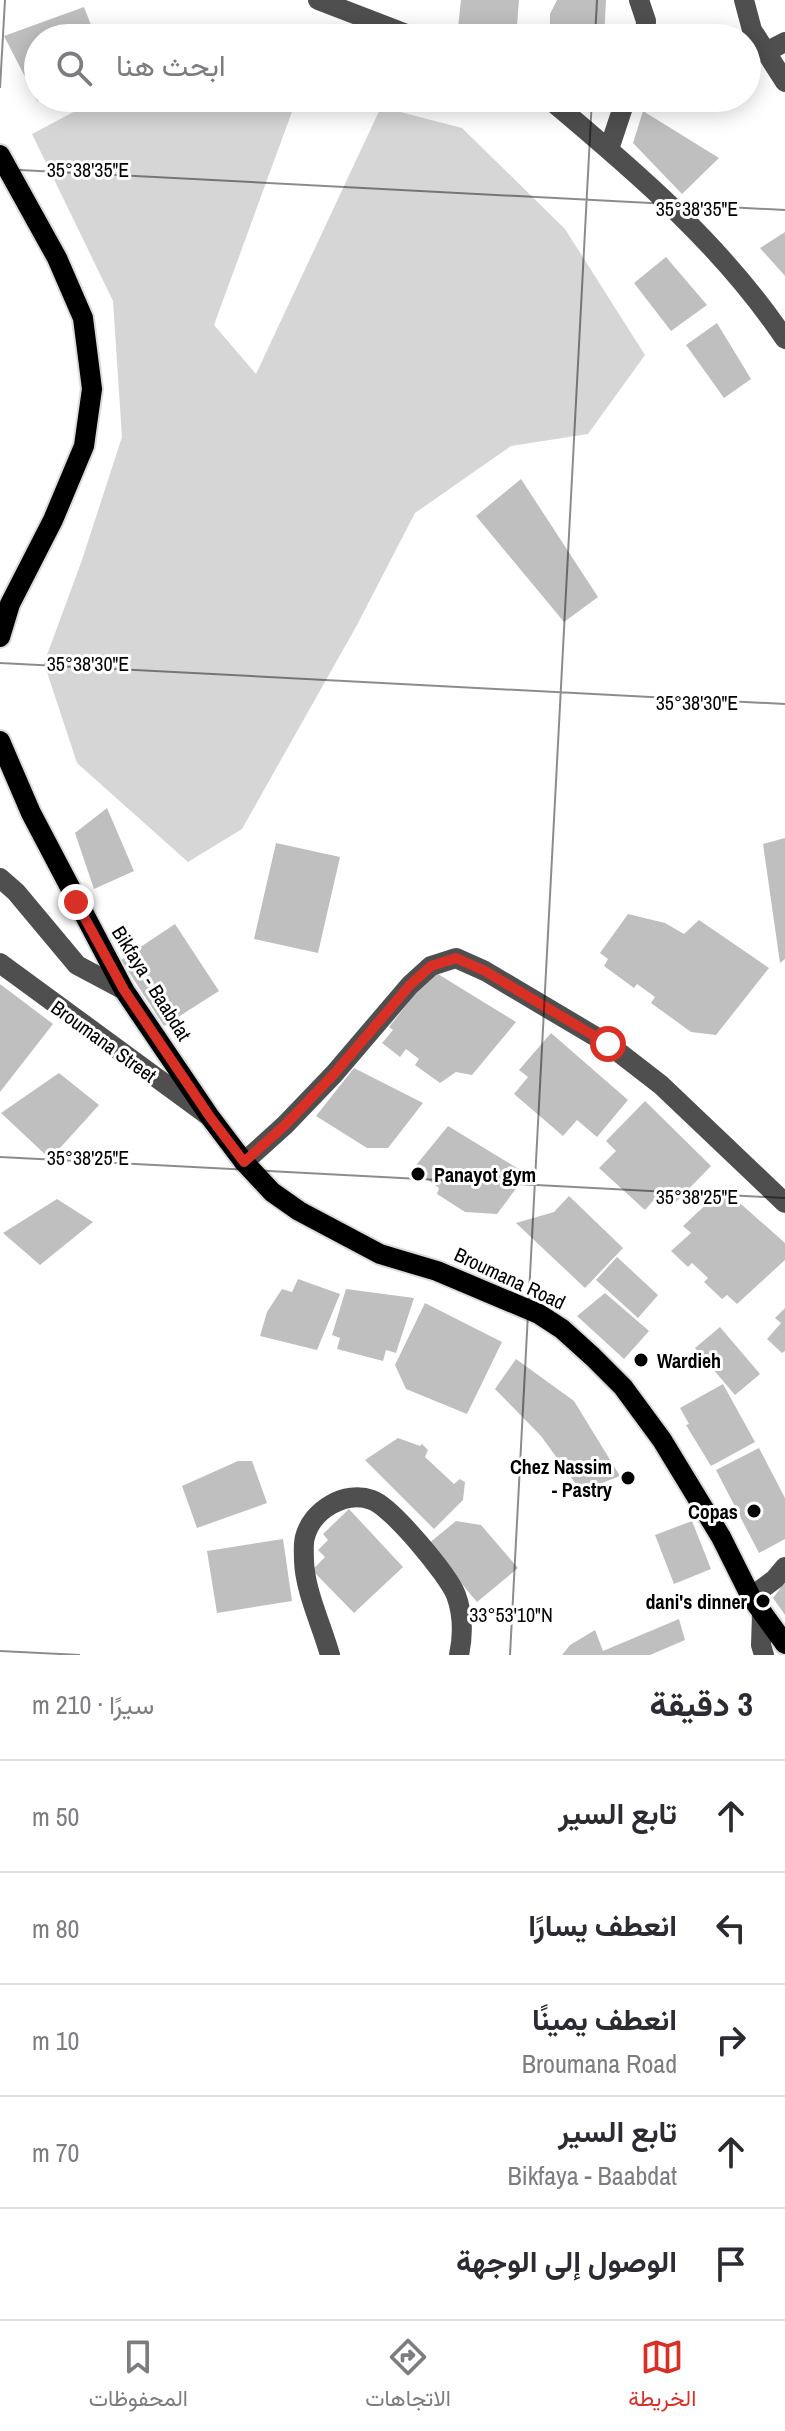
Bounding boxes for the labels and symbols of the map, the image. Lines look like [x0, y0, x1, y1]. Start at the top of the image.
text: 35°38'35"E [47, 156, 129, 183]
text: 35°38'35"E [656, 195, 738, 222]
text: 35°38'30"E [47, 650, 129, 677]
text: 35°38'30"E [656, 689, 738, 716]
route end [58, 884, 94, 920]
street label: Bikfaya - Baabdat [106, 921, 198, 1046]
street label: Broumana Street [46, 994, 162, 1089]
route start [590, 1026, 626, 1062]
text: 35°38'25"E [47, 1144, 129, 1171]
place label: Panayot gym [434, 1161, 536, 1188]
marker: Panayot gym [409, 1165, 427, 1183]
text: 35°38'25"E [656, 1183, 738, 1210]
street label: Broumana Road [450, 1241, 570, 1315]
place label: Wardieh [657, 1347, 721, 1374]
marker: Wardieh [632, 1351, 650, 1369]
place label: Chez Nassim - Pastry [510, 1453, 613, 1503]
marker: Chez Nassim - Pastry [619, 1469, 637, 1487]
place label: Copas [688, 1498, 738, 1525]
marker: Copas [745, 1502, 763, 1520]
place label: dani's dinner [646, 1588, 748, 1615]
marker: dani's dinner [754, 1592, 772, 1610]
text: 33°53'10"N [469, 1601, 553, 1628]

